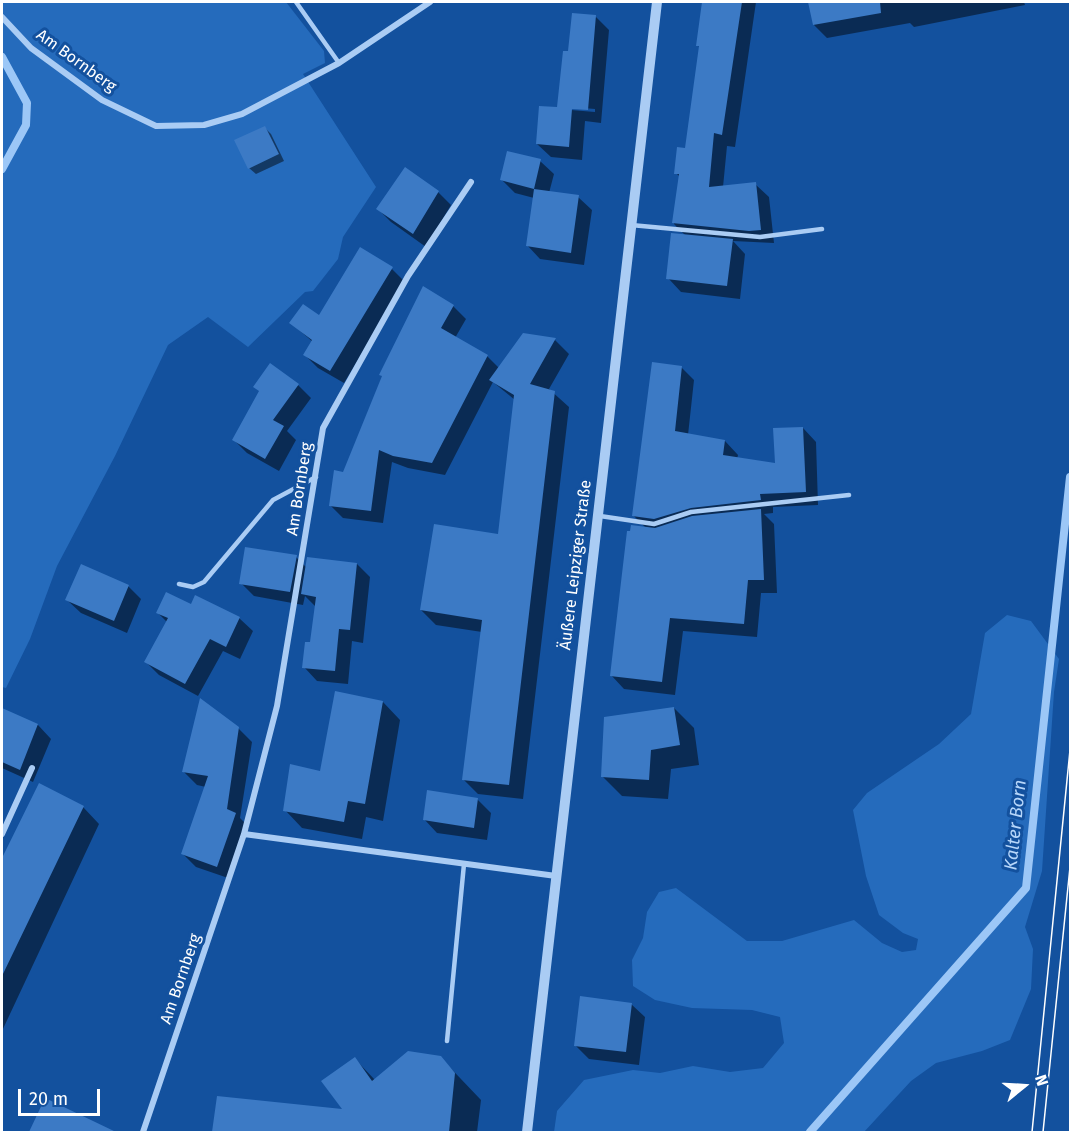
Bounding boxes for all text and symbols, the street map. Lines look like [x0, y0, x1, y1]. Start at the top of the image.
street label: Am Bornberg [32, 26, 120, 96]
street label: Am Bornberg [283, 441, 317, 537]
street label: Äußere Leipziger Straße [556, 479, 596, 651]
water label: Kalter Born [1000, 779, 1032, 871]
street label: Am Bornberg [157, 931, 205, 1027]
north arrow [994, 1056, 1054, 1116]
text: N [1031, 1072, 1052, 1088]
scale bar [21, 1077, 104, 1115]
text: 20 m [29, 1088, 68, 1110]

